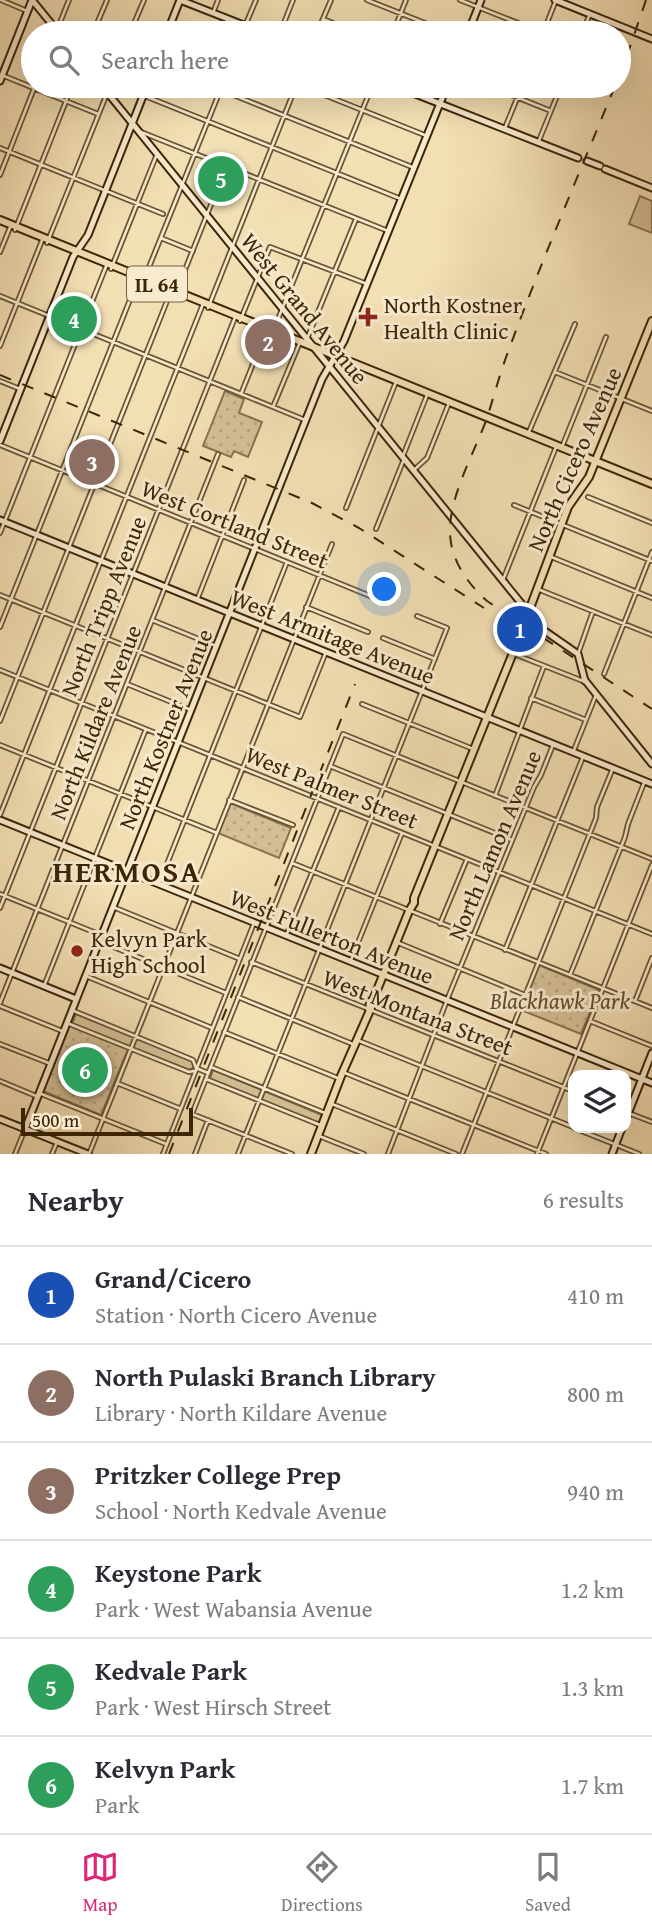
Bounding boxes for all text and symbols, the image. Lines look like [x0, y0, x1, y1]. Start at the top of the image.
search box [21, 21, 631, 98]
text: Search here [101, 40, 229, 79]
icon: search [45, 41, 83, 79]
pin: 5 [198, 153, 244, 205]
street label: West Grand Avenue [234, 225, 376, 391]
road number: IL 64 [127, 266, 187, 302]
place label: North Kostner Health Clinic [384, 288, 523, 347]
pin: 4 [51, 293, 97, 345]
marker: North Kostner Health Clinic [358, 307, 378, 327]
pin: 2 [245, 316, 291, 368]
street label: North Cicero Avenue [518, 361, 630, 557]
pin: 3 [69, 436, 115, 488]
street label: West Cortland Street [136, 471, 334, 577]
street label: North Tripp Avenue [52, 511, 154, 701]
your location [367, 572, 401, 606]
street label: West Armitage Avenue [226, 580, 440, 692]
pin: 1 [497, 603, 543, 655]
street label: North Kildare Avenue [41, 620, 149, 824]
street label: North Kostner Avenue [110, 624, 220, 834]
street label: West Palmer Street [241, 737, 423, 837]
street label: North Lamon Avenue [439, 745, 549, 945]
district label: HERMOSA [52, 849, 202, 893]
street label: West Fullerton Avenue [225, 880, 439, 992]
place label: Kelvyn Park High School [91, 922, 207, 981]
marker: Kelvyn Park High School [69, 943, 85, 959]
street label: West Montana Street [318, 961, 518, 1063]
park label: Blackhawk Park [489, 984, 631, 1017]
pin: 6 [62, 1044, 108, 1096]
map controls [568, 1070, 631, 1133]
button: layers [568, 1070, 631, 1133]
scale bar [21, 1105, 192, 1137]
text: 500 m [32, 1106, 79, 1134]
text: Nearby [28, 1178, 124, 1222]
text: 6 results [543, 1183, 624, 1216]
text: Grand/Cicero [95, 1259, 251, 1298]
text: 1 [45, 1279, 57, 1312]
text: 410 m [567, 1279, 624, 1312]
text: Station · North Cicero Avenue [95, 1298, 377, 1331]
text: North Pulaski Branch Library [95, 1357, 436, 1396]
text: 2 [45, 1377, 57, 1410]
text: 800 m [567, 1377, 624, 1410]
text: Library · North Kildare Avenue [95, 1396, 387, 1429]
text: Pritzker College Prep [95, 1455, 341, 1494]
text: 3 [45, 1475, 57, 1508]
text: 940 m [567, 1475, 624, 1508]
text: School · North Kedvale Avenue [95, 1494, 387, 1527]
text: Keystone Park [95, 1553, 261, 1592]
text: 4 [45, 1573, 57, 1606]
text: 1.2 km [561, 1573, 624, 1606]
text: Park · West Wabansia Avenue [95, 1592, 373, 1625]
text: Kedvale Park [95, 1651, 247, 1690]
text: 5 [45, 1671, 57, 1704]
text: 1.3 km [561, 1671, 624, 1704]
text: Park · West Hirsch Street [95, 1690, 331, 1723]
text: Kelvyn Park [95, 1749, 235, 1788]
text: 6 [45, 1769, 57, 1802]
text: 1.7 km [561, 1769, 624, 1802]
text: Park [95, 1788, 139, 1821]
tab: Map [81, 1848, 119, 1918]
tab: Directions [281, 1848, 363, 1918]
tab: Saved [525, 1848, 571, 1918]

